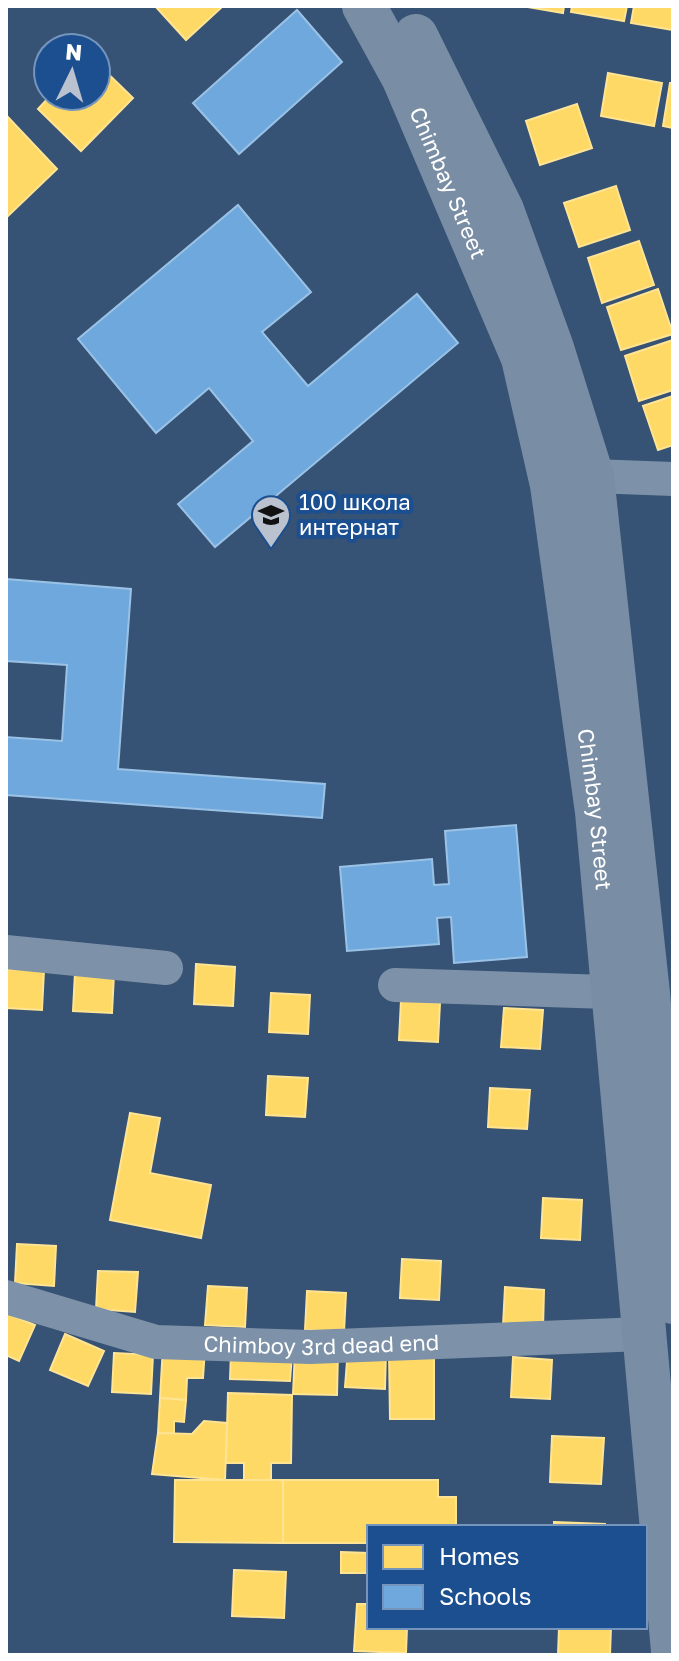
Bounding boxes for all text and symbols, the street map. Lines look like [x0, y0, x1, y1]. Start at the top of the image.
north arrow [32, 32, 112, 112]
text: N [64, 37, 83, 66]
street label: Chimbay Street [404, 103, 493, 263]
place label: 100 школа интернат [299, 488, 411, 540]
school or university icon: 100 школа интернат [250, 494, 292, 549]
street label: Chimbay Street [573, 727, 618, 891]
street label: Chimboy 3rd dead end [203, 1328, 440, 1360]
legend [367, 1525, 647, 1629]
text: Homes [439, 1541, 520, 1570]
text: Schools [439, 1581, 531, 1610]

